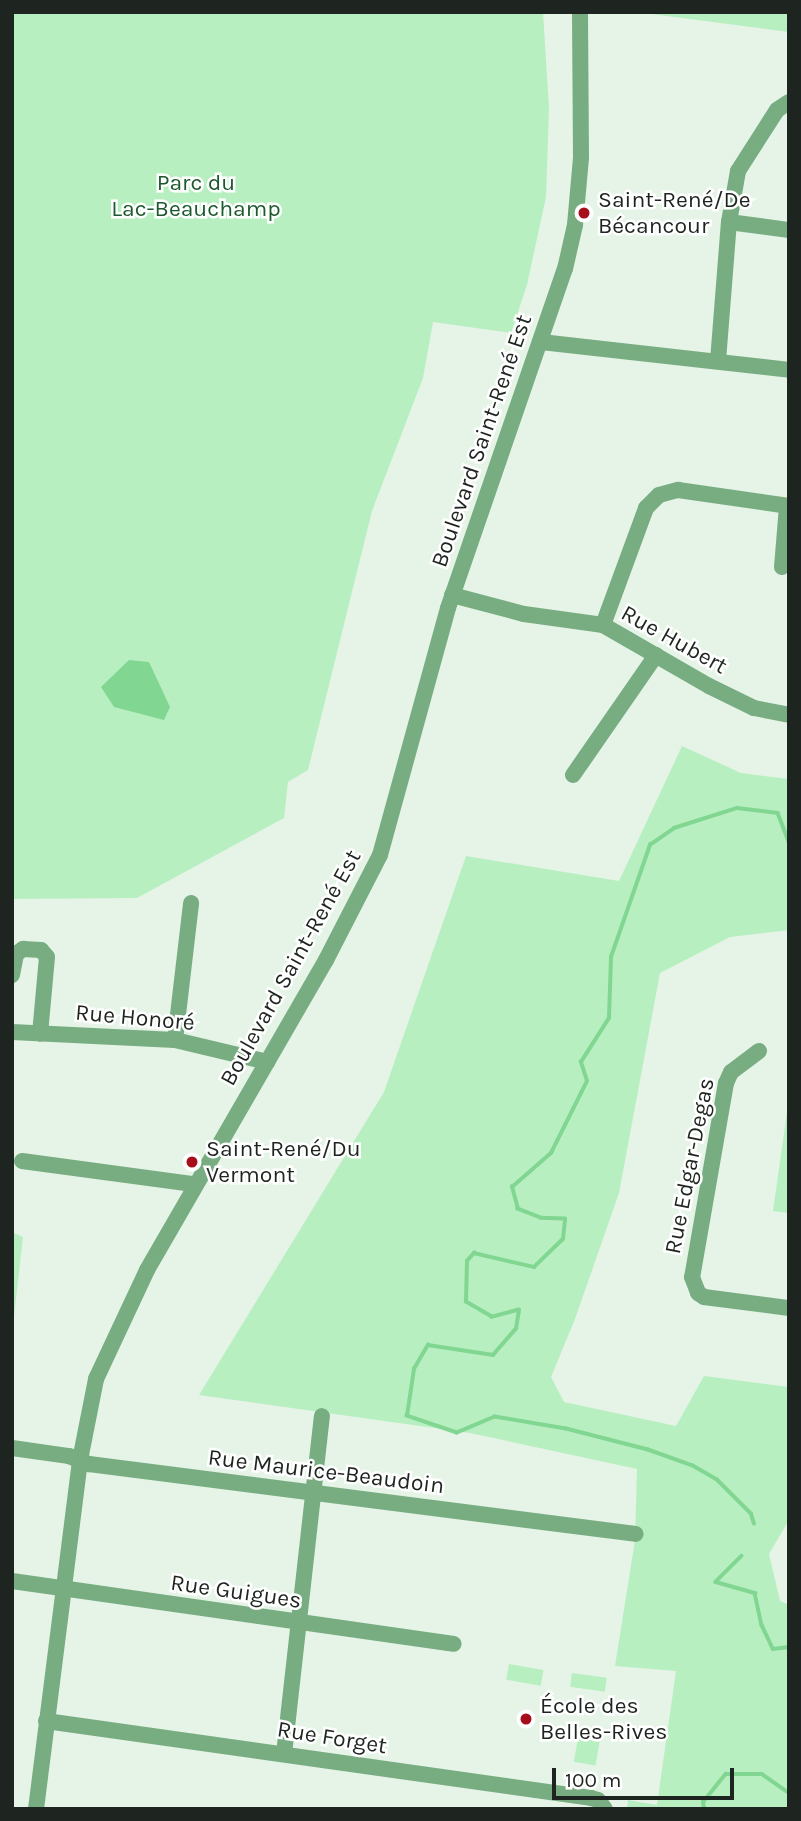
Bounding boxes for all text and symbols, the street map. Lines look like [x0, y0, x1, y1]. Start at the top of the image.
park label: Parc du Lac-Beauchamp [111, 169, 281, 223]
place label: Saint-René/De Bécancour [598, 186, 750, 240]
marker: Saint-René/De Bécancour [576, 205, 592, 221]
street label: Boulevard Saint-René Est [426, 311, 538, 571]
street label: Rue Hubert [616, 600, 732, 680]
street label: Boulevard Saint-René Est [215, 845, 367, 1091]
street label: Rue Honoré [74, 999, 196, 1037]
street label: Rue Edgar-Degas [659, 1076, 721, 1256]
place label: Saint-René/Du Vermont [206, 1135, 361, 1189]
marker: Saint-René/Du Vermont [184, 1154, 200, 1170]
street label: Rue Maurice-Beaudoin [206, 1444, 446, 1500]
street label: Rue Guigues [169, 1569, 303, 1615]
place label: École des Belles-Rives [540, 1692, 667, 1746]
marker: École des Belles-Rives [518, 1711, 534, 1727]
street label: Rue Forget [275, 1716, 389, 1760]
scale bar [556, 1755, 738, 1799]
text: 100 m [565, 1768, 622, 1792]

